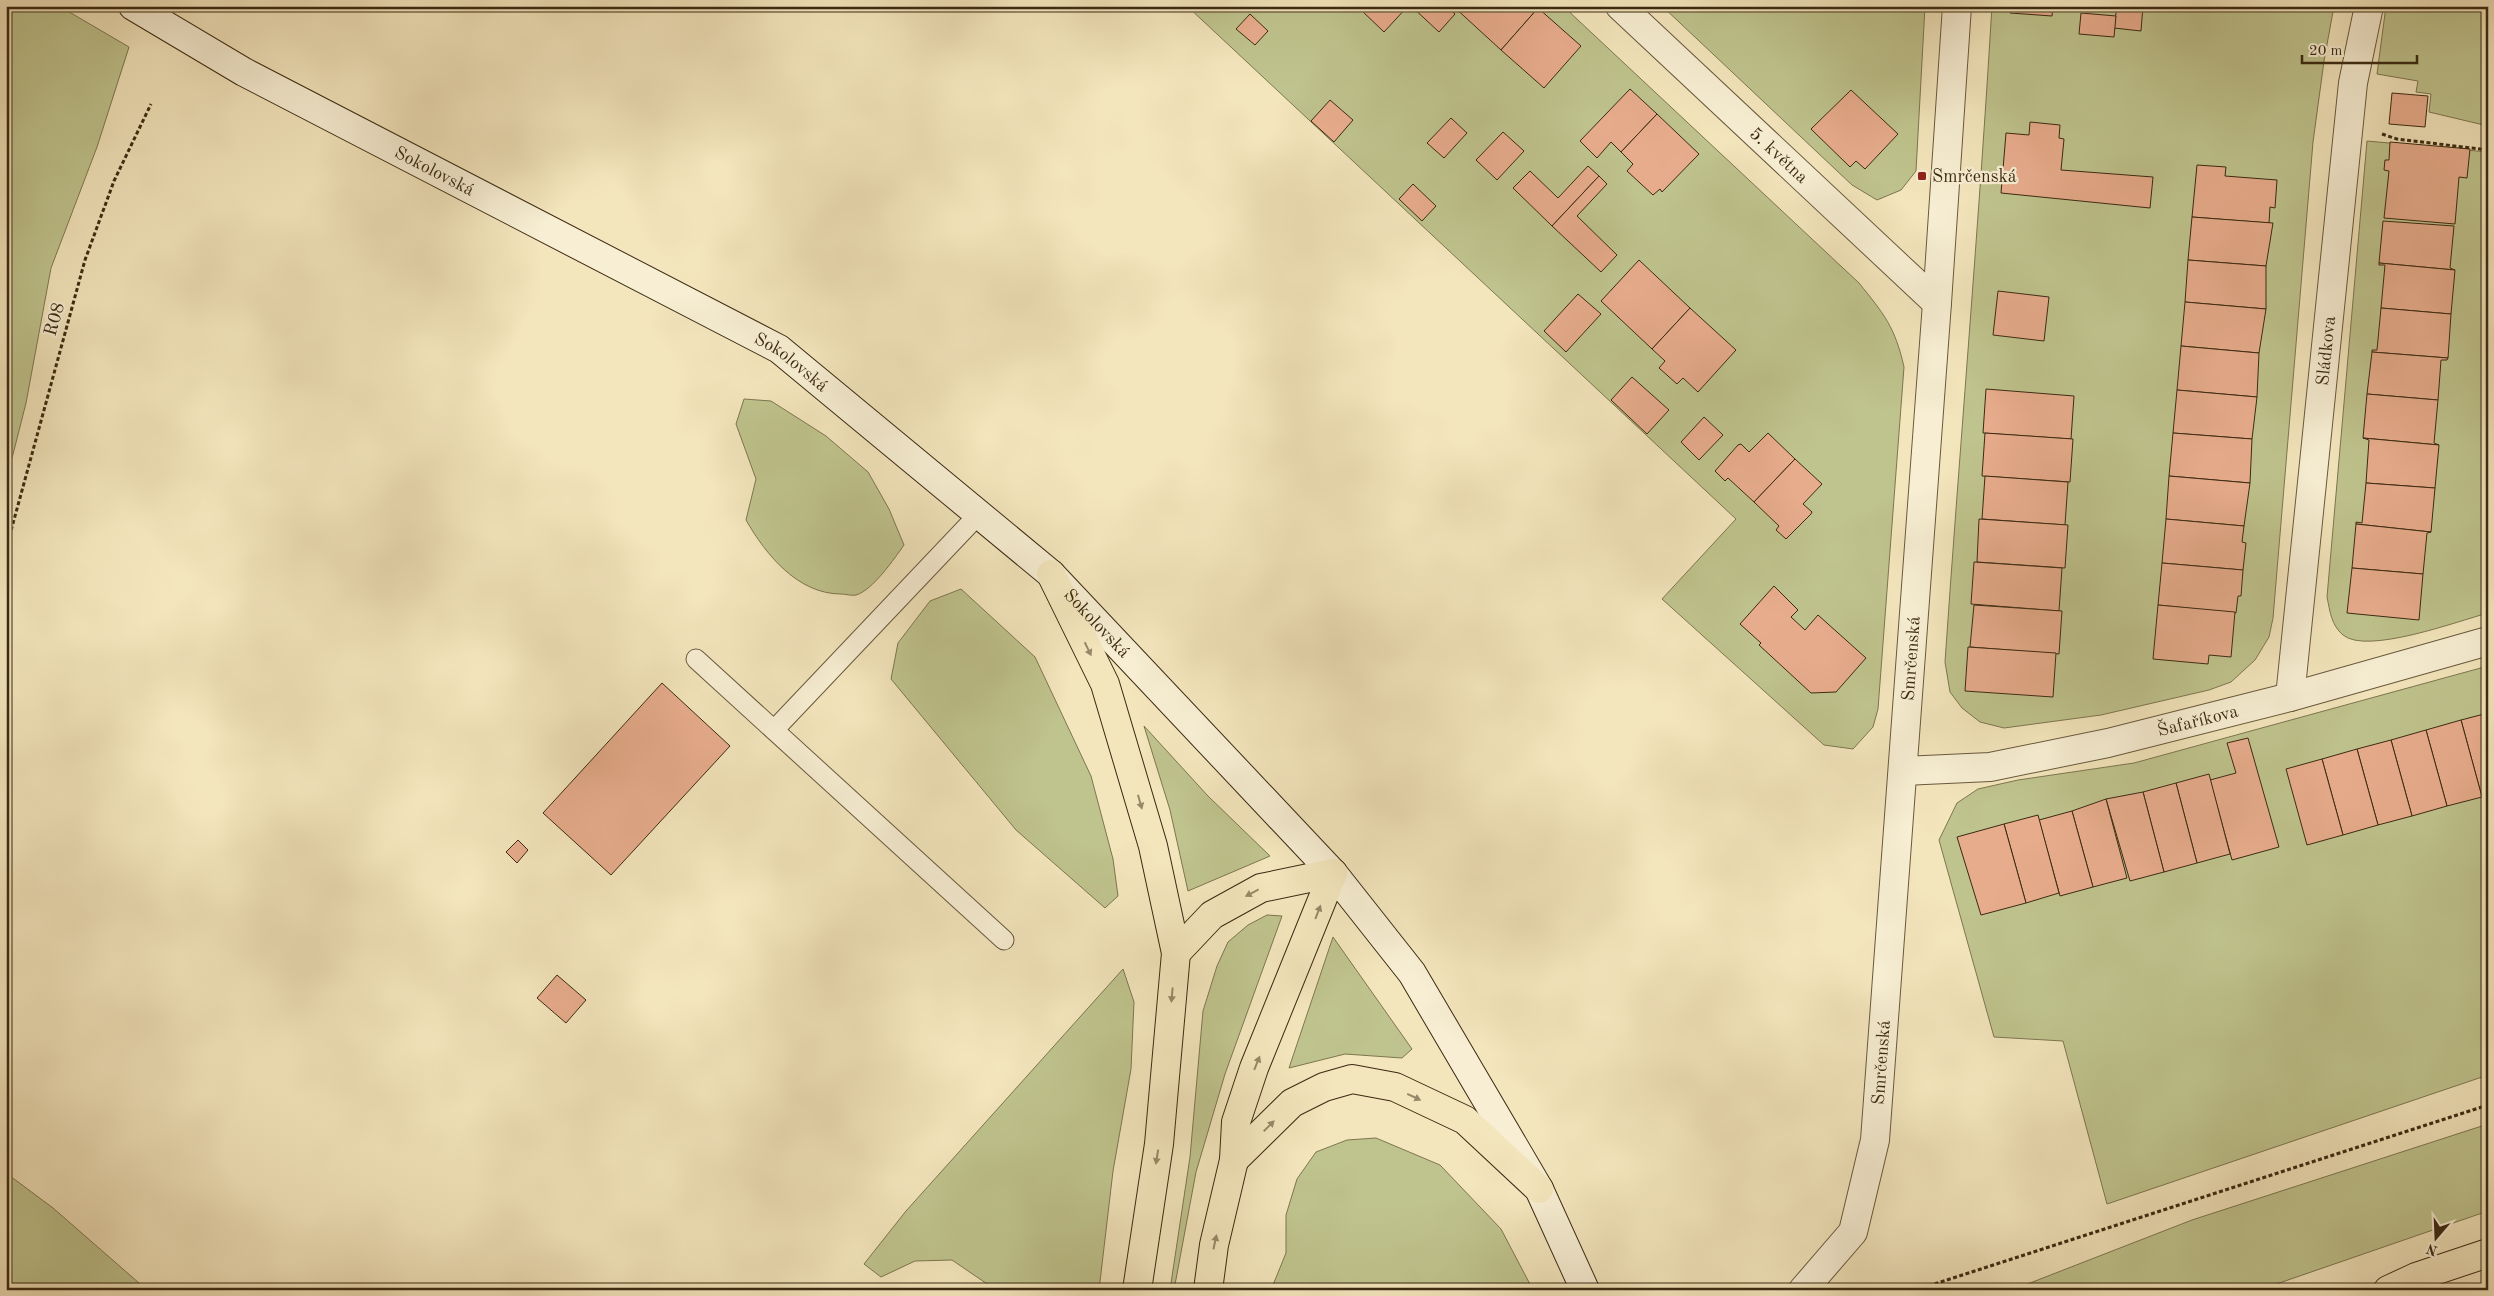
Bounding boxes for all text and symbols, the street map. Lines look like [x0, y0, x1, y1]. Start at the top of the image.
scale bar [2302, 32, 2416, 64]
text: 20 m [2309, 44, 2343, 59]
street label: 5. května [1746, 124, 1811, 187]
street label: Sokolovská [392, 144, 477, 200]
place label: Smrčenská [1932, 168, 2017, 186]
marker: Smrčenská [1916, 170, 1928, 182]
street label: R08 [42, 301, 68, 338]
street label: Sládkova [2314, 315, 2339, 387]
street label: Sokolovská [751, 330, 831, 396]
street label: Sokolovská [1060, 586, 1133, 662]
street label: Smrčenská [1900, 616, 1924, 702]
one-way arrow [1084, 642, 1092, 656]
street label: Šafaříkova [2154, 702, 2240, 740]
one-way arrow [1137, 795, 1145, 810]
one-way arrow [1245, 889, 1260, 897]
one-way arrow [1314, 904, 1322, 919]
one-way arrow [1168, 987, 1176, 1003]
street label: Smrčenská [1870, 1019, 1894, 1105]
one-way arrow [1253, 1055, 1261, 1070]
one-way arrow [1407, 1093, 1421, 1101]
one-way arrow [1262, 1120, 1274, 1132]
one-way arrow [1152, 1149, 1160, 1165]
north arrow [2412, 1214, 2462, 1264]
one-way arrow [1212, 1233, 1220, 1249]
text: N [2424, 1241, 2439, 1258]

